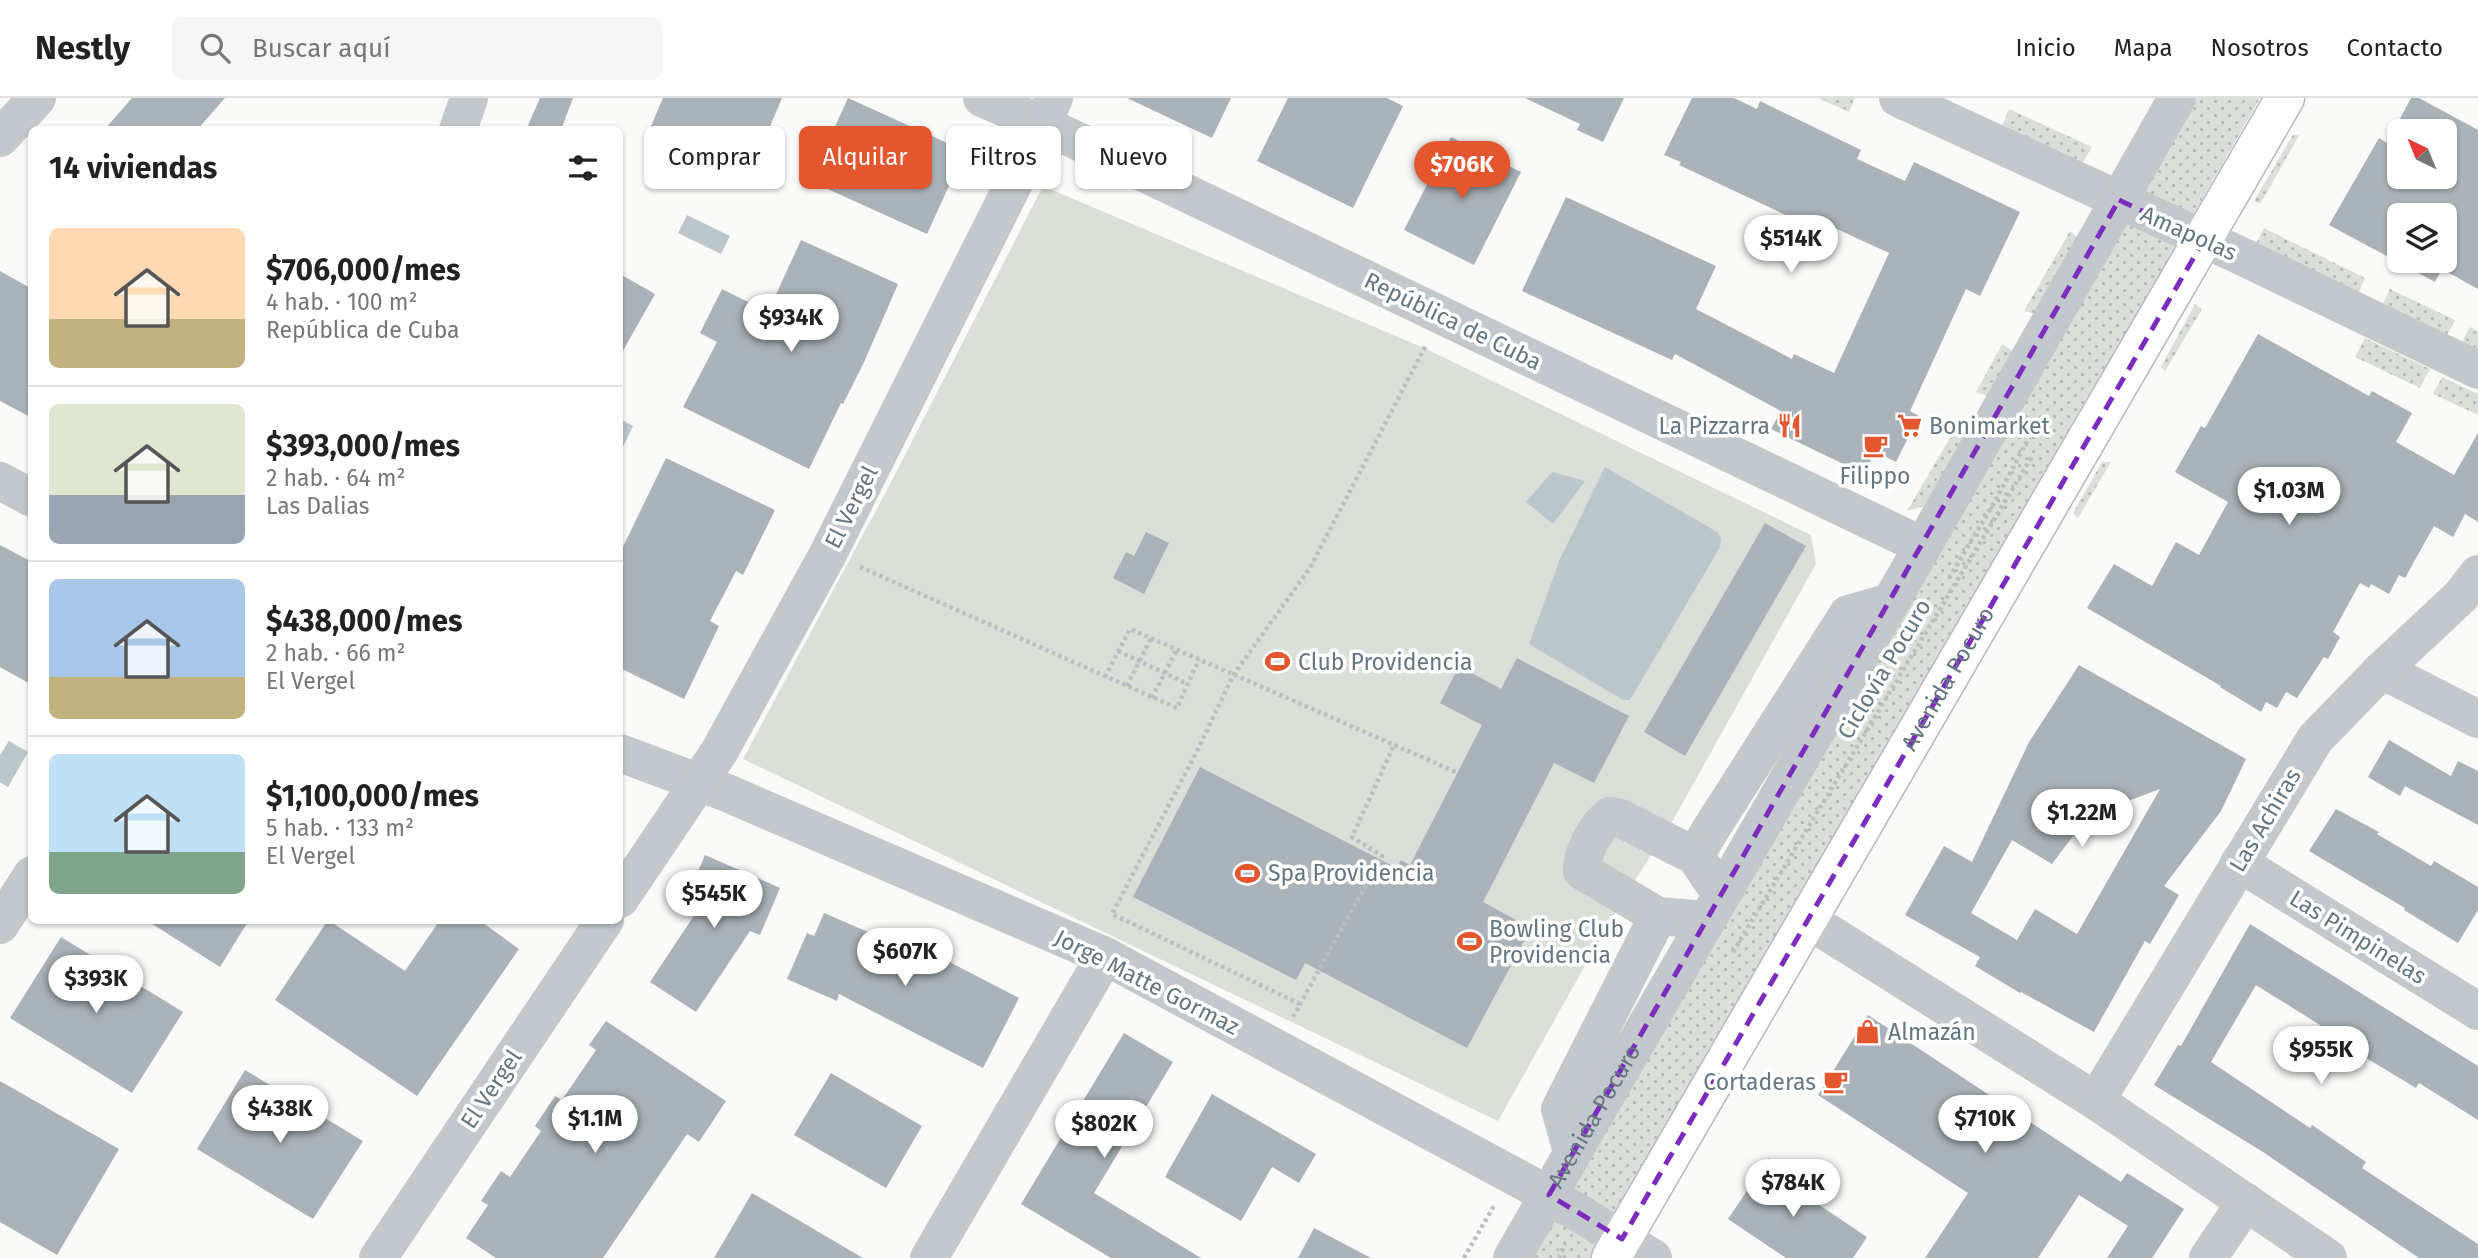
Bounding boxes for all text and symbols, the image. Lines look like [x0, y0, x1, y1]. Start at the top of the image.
search box [172, 17, 662, 80]
text: Nestly [35, 28, 130, 68]
icon: search [196, 29, 234, 67]
text: Buscar aquí [252, 33, 391, 64]
text: Inicio [2016, 34, 2076, 62]
text: Mapa [2114, 34, 2173, 62]
text: Nosotros [2211, 34, 2309, 62]
text: Contacto [2347, 34, 2443, 62]
north arrow [2387, 119, 2457, 189]
map controls [2387, 119, 2457, 273]
chip: Comprar [644, 126, 785, 189]
chip: Alquilar [799, 126, 932, 189]
chip: Filtros [946, 126, 1061, 189]
chip: Nuevo [1075, 126, 1192, 189]
pin: $706K [1413, 141, 1511, 201]
icon: filters [564, 149, 602, 187]
text: 14 viviendas [49, 150, 217, 186]
text: $706K [1430, 150, 1494, 178]
street label: Amapolas [2137, 199, 2241, 267]
button: layers [2387, 203, 2457, 273]
pin: $514K [1742, 216, 1840, 275]
text: $514K [1760, 224, 1822, 252]
text: $706,000/mes [266, 252, 461, 288]
icon: home [105, 256, 189, 340]
street label: República de Cuba [1360, 266, 1546, 376]
text: 4 hab. · 100 m² [266, 288, 418, 316]
pin: $934K [742, 294, 840, 354]
text: $934K [759, 303, 823, 331]
text: República de Cuba [266, 316, 460, 344]
place label: La Pizzarra [1659, 412, 1770, 440]
restaurant icon: La Pizzarra [1776, 412, 1804, 440]
supermarket icon: Bonimarket [1895, 412, 1923, 440]
place label: Bonimarket [1929, 412, 2051, 440]
text: $393,000/mes [266, 428, 460, 464]
icon: home [105, 432, 189, 516]
cafe icon: Filippo [1861, 432, 1889, 460]
street label: El Vergel [818, 461, 884, 553]
place label: Filippo [1840, 462, 1910, 490]
text: 2 hab. · 64 m² [266, 464, 406, 492]
pin: $1.03M [2232, 468, 2346, 527]
text: $1.03M [2254, 476, 2324, 504]
text: Las Dalias [266, 492, 369, 520]
street label: Ciclovía Pocuro [1831, 594, 1937, 744]
street label: Avenida Pocuro [1895, 602, 2000, 755]
text: $438,000/mes [266, 603, 463, 639]
icon: home [105, 607, 189, 691]
text: 2 hab. · 66 m² [266, 639, 406, 667]
sports icon: Club Providencia [1264, 648, 1292, 676]
place label: Club Providencia [1298, 648, 1473, 676]
text: El Vergel [266, 667, 355, 695]
street label: Las Achiras [2223, 763, 2307, 877]
text: $1,100,000/mes [266, 778, 479, 814]
icon: home [105, 782, 189, 866]
pin: $1.22M [2025, 790, 2139, 849]
text: $1.22M [2047, 798, 2117, 826]
text: 5 hab. · 133 m² [266, 814, 414, 842]
text: El Vergel [266, 842, 355, 870]
sports icon: Spa Providencia [1234, 859, 1262, 887]
place label: Spa Providencia [1268, 859, 1435, 887]
pin: $545K [665, 870, 763, 930]
text: $545K [682, 879, 746, 907]
street label: Las Pimpinelas [2285, 884, 2431, 990]
place label: Bowling Club Providencia [1489, 915, 1624, 969]
street label: Jorge Matte Gormaz [1050, 923, 1244, 1041]
pin: $607K [856, 928, 954, 988]
sports icon: Bowling Club Providencia [1455, 928, 1483, 956]
text: $607K [873, 937, 937, 965]
pin: $393K [47, 956, 145, 1015]
text: $393K [64, 964, 128, 992]
shop icon: Almazán [1854, 1018, 1882, 1046]
place label: Almazán [1888, 1018, 1976, 1046]
pin: $955K [2272, 1026, 2370, 1086]
text: $955K [2289, 1035, 2353, 1063]
street label: Avenida Pocuro [1542, 1039, 1646, 1193]
street label: El Vergel [454, 1044, 528, 1134]
place label: Cortaderas [1703, 1068, 1816, 1096]
cafe icon: Cortaderas [1822, 1068, 1850, 1096]
pin: $438K [231, 1086, 329, 1145]
text: $438K [247, 1094, 313, 1122]
pin: $1.1M [546, 1096, 644, 1155]
pin: $710K [1936, 1096, 2034, 1155]
pin: $802K [1055, 1100, 1153, 1160]
text: $1.1M [568, 1104, 622, 1132]
text: $710K [1954, 1104, 2016, 1132]
text: $802K [1071, 1109, 1137, 1137]
pin: $784K [1744, 1160, 1842, 1219]
text: $784K [1761, 1168, 1825, 1196]

